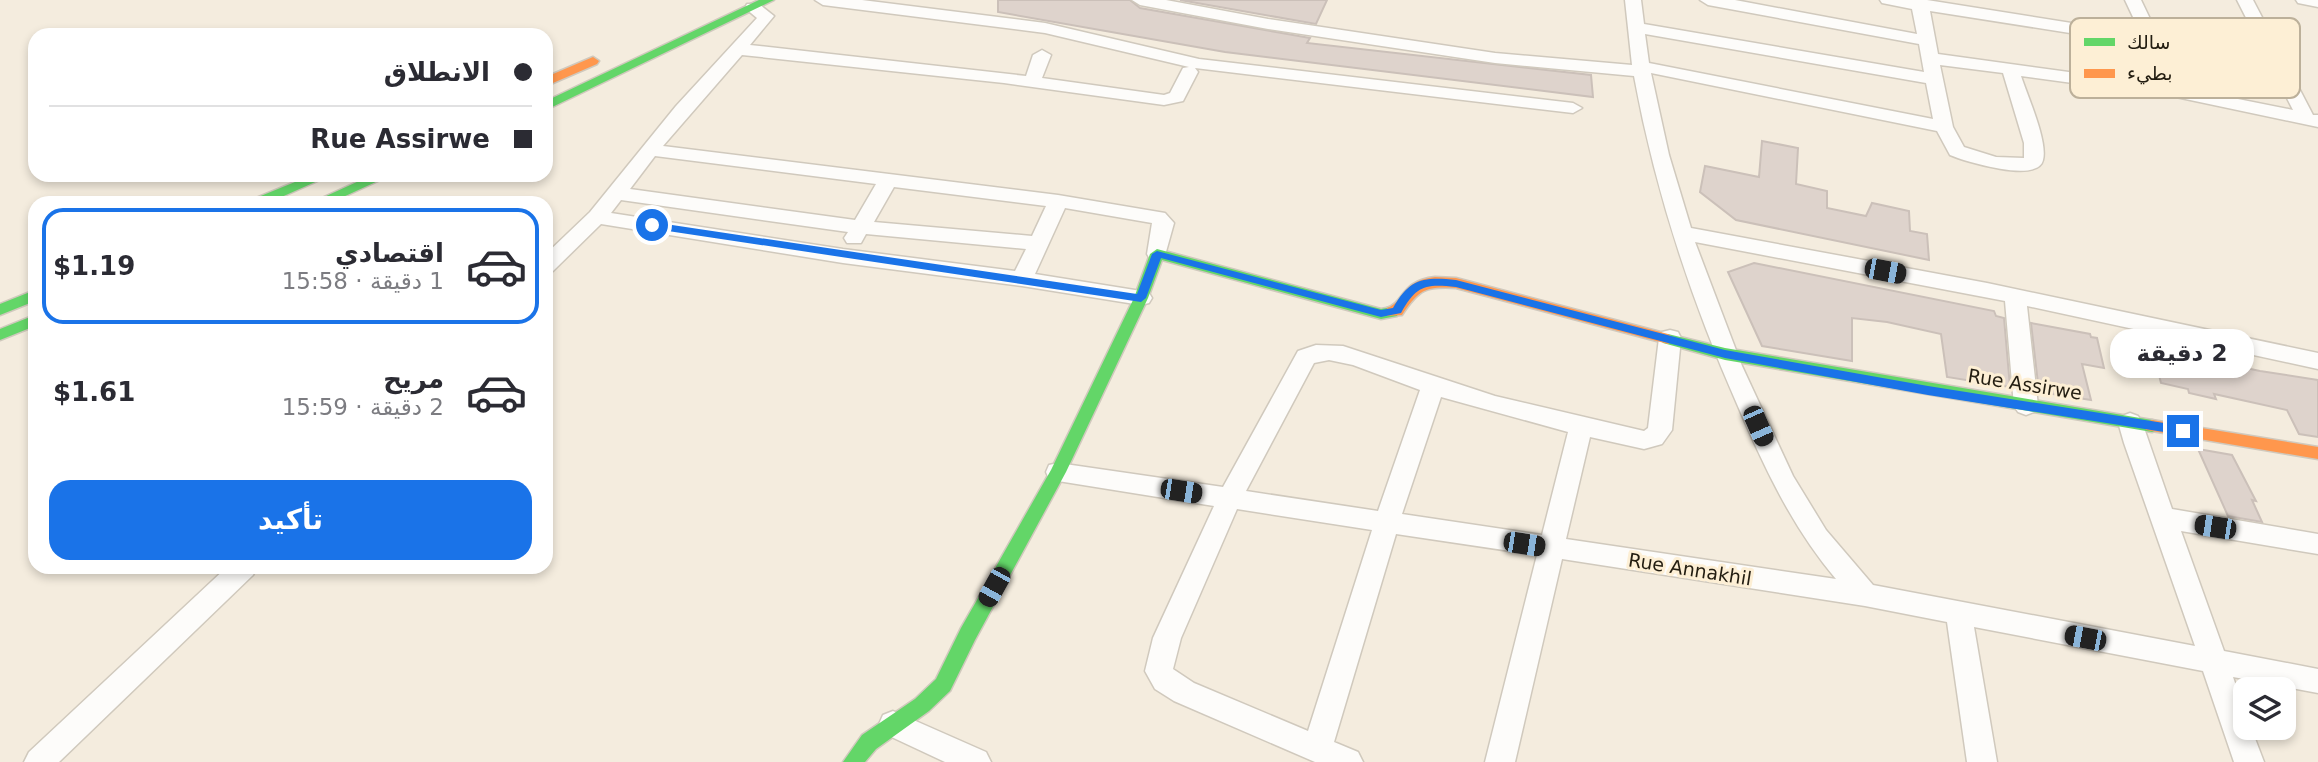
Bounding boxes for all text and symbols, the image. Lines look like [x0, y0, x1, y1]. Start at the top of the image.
legend [2070, 18, 2300, 98]
text: سالك [2127, 31, 2171, 53]
text: الانطلاق [384, 57, 490, 87]
text: بطيء [2127, 62, 2173, 85]
text: Rue Assirwe [310, 124, 490, 154]
route start [636, 209, 668, 241]
icon: car [465, 235, 528, 298]
text: اقتصادي [335, 238, 444, 268]
text: $1.19 [53, 251, 135, 281]
car [1863, 257, 1908, 285]
text: 1 دقيقة · 15:58 [282, 268, 444, 294]
callout: 2 دقيقة [2111, 330, 2255, 378]
text: 2 دقيقة [2137, 340, 2227, 366]
icon: car [465, 361, 528, 424]
text: مريح [383, 364, 444, 394]
street label: Rue Assirwe [1966, 364, 2084, 404]
text: $1.61 [53, 377, 135, 407]
text: 2 دقيقة · 15:59 [282, 394, 444, 420]
car [1740, 403, 1777, 449]
route end [2167, 415, 2199, 447]
car [1159, 477, 1204, 505]
button: تأكيد [49, 480, 532, 560]
car [2193, 513, 2238, 541]
car [1502, 530, 1547, 558]
street label: Rue Annakhil [1627, 548, 1753, 590]
car [975, 564, 1014, 610]
car [2063, 624, 2108, 652]
map controls [2233, 677, 2296, 740]
button: layers [2233, 677, 2296, 740]

